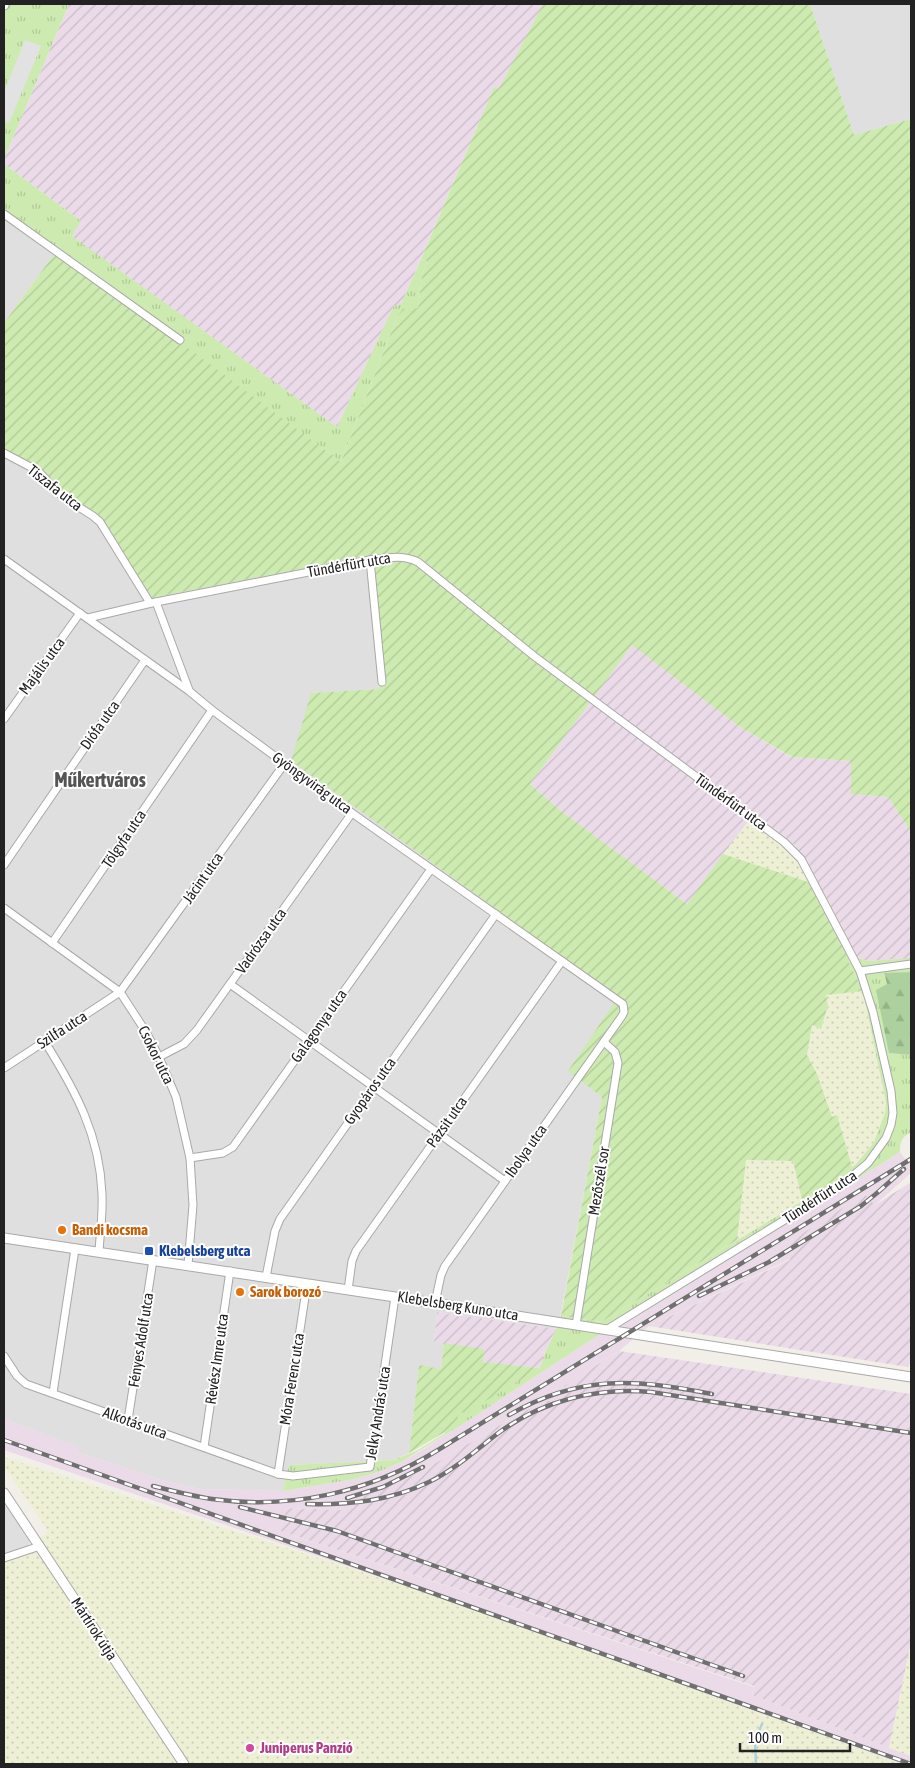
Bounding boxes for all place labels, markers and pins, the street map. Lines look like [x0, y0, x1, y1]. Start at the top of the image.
place label: Bandi kocsma [72, 1221, 148, 1238]
marker: Bandi kocsma [56, 1224, 68, 1236]
place label: Klebelsberg utca [159, 1242, 251, 1259]
marker: Klebelsberg utca [143, 1245, 155, 1257]
place label: Sarok borozó [250, 1283, 321, 1300]
marker: Sarok borozó [234, 1286, 246, 1298]
place label: Juniperus Panzió [259, 1739, 353, 1756]
marker: Juniperus Panzió [244, 1742, 256, 1754]

